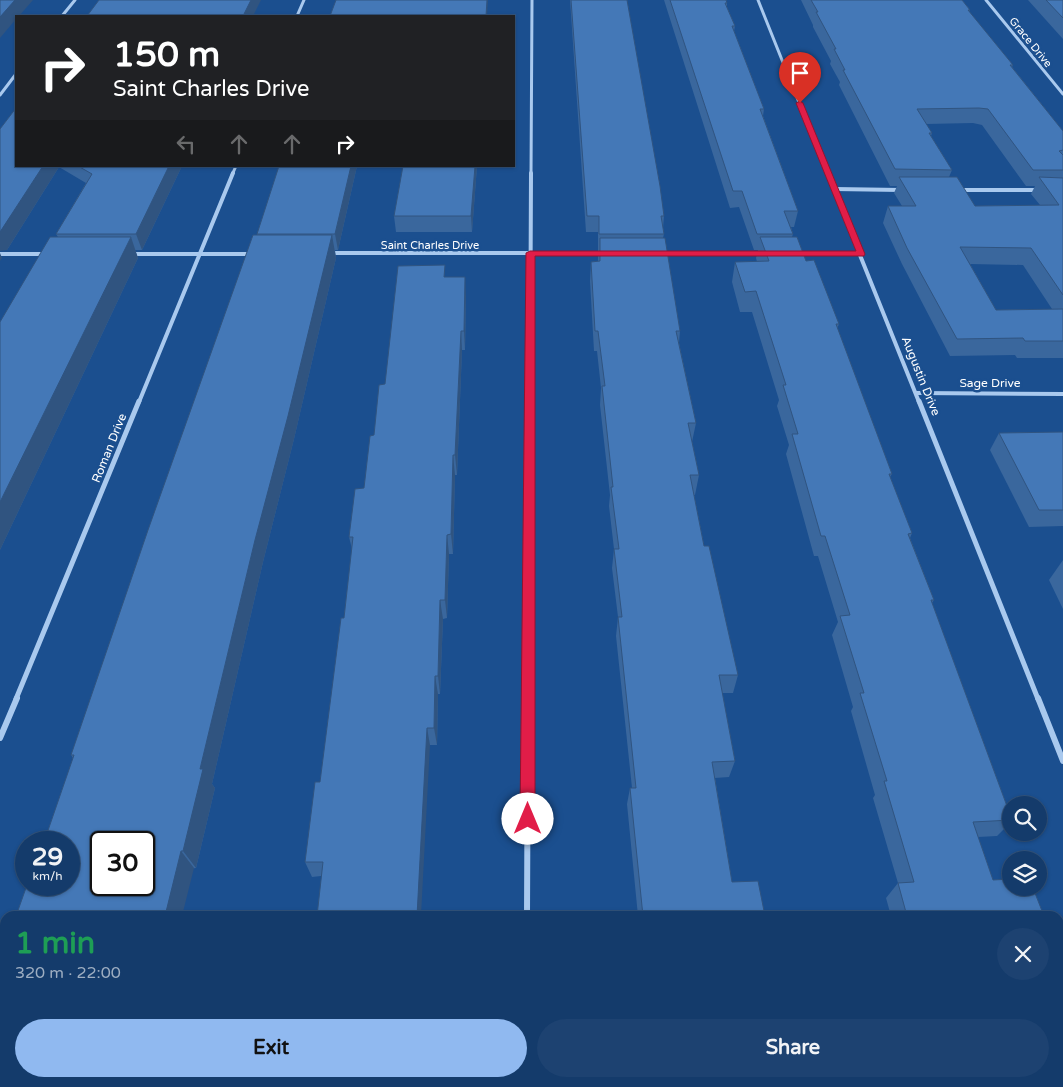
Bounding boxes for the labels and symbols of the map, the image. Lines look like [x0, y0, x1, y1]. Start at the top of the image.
street label: Grace Drive [1006, 15, 1055, 70]
pin [779, 52, 821, 103]
street label: Saint Charles Drive [381, 239, 479, 252]
street label: Augustin Drive [899, 334, 943, 418]
street label: Sage Drive [959, 376, 1021, 390]
street label: Roman Drive [89, 411, 129, 485]
position arrow [501, 792, 553, 844]
speed limit sign: 30 [90, 831, 155, 896]

